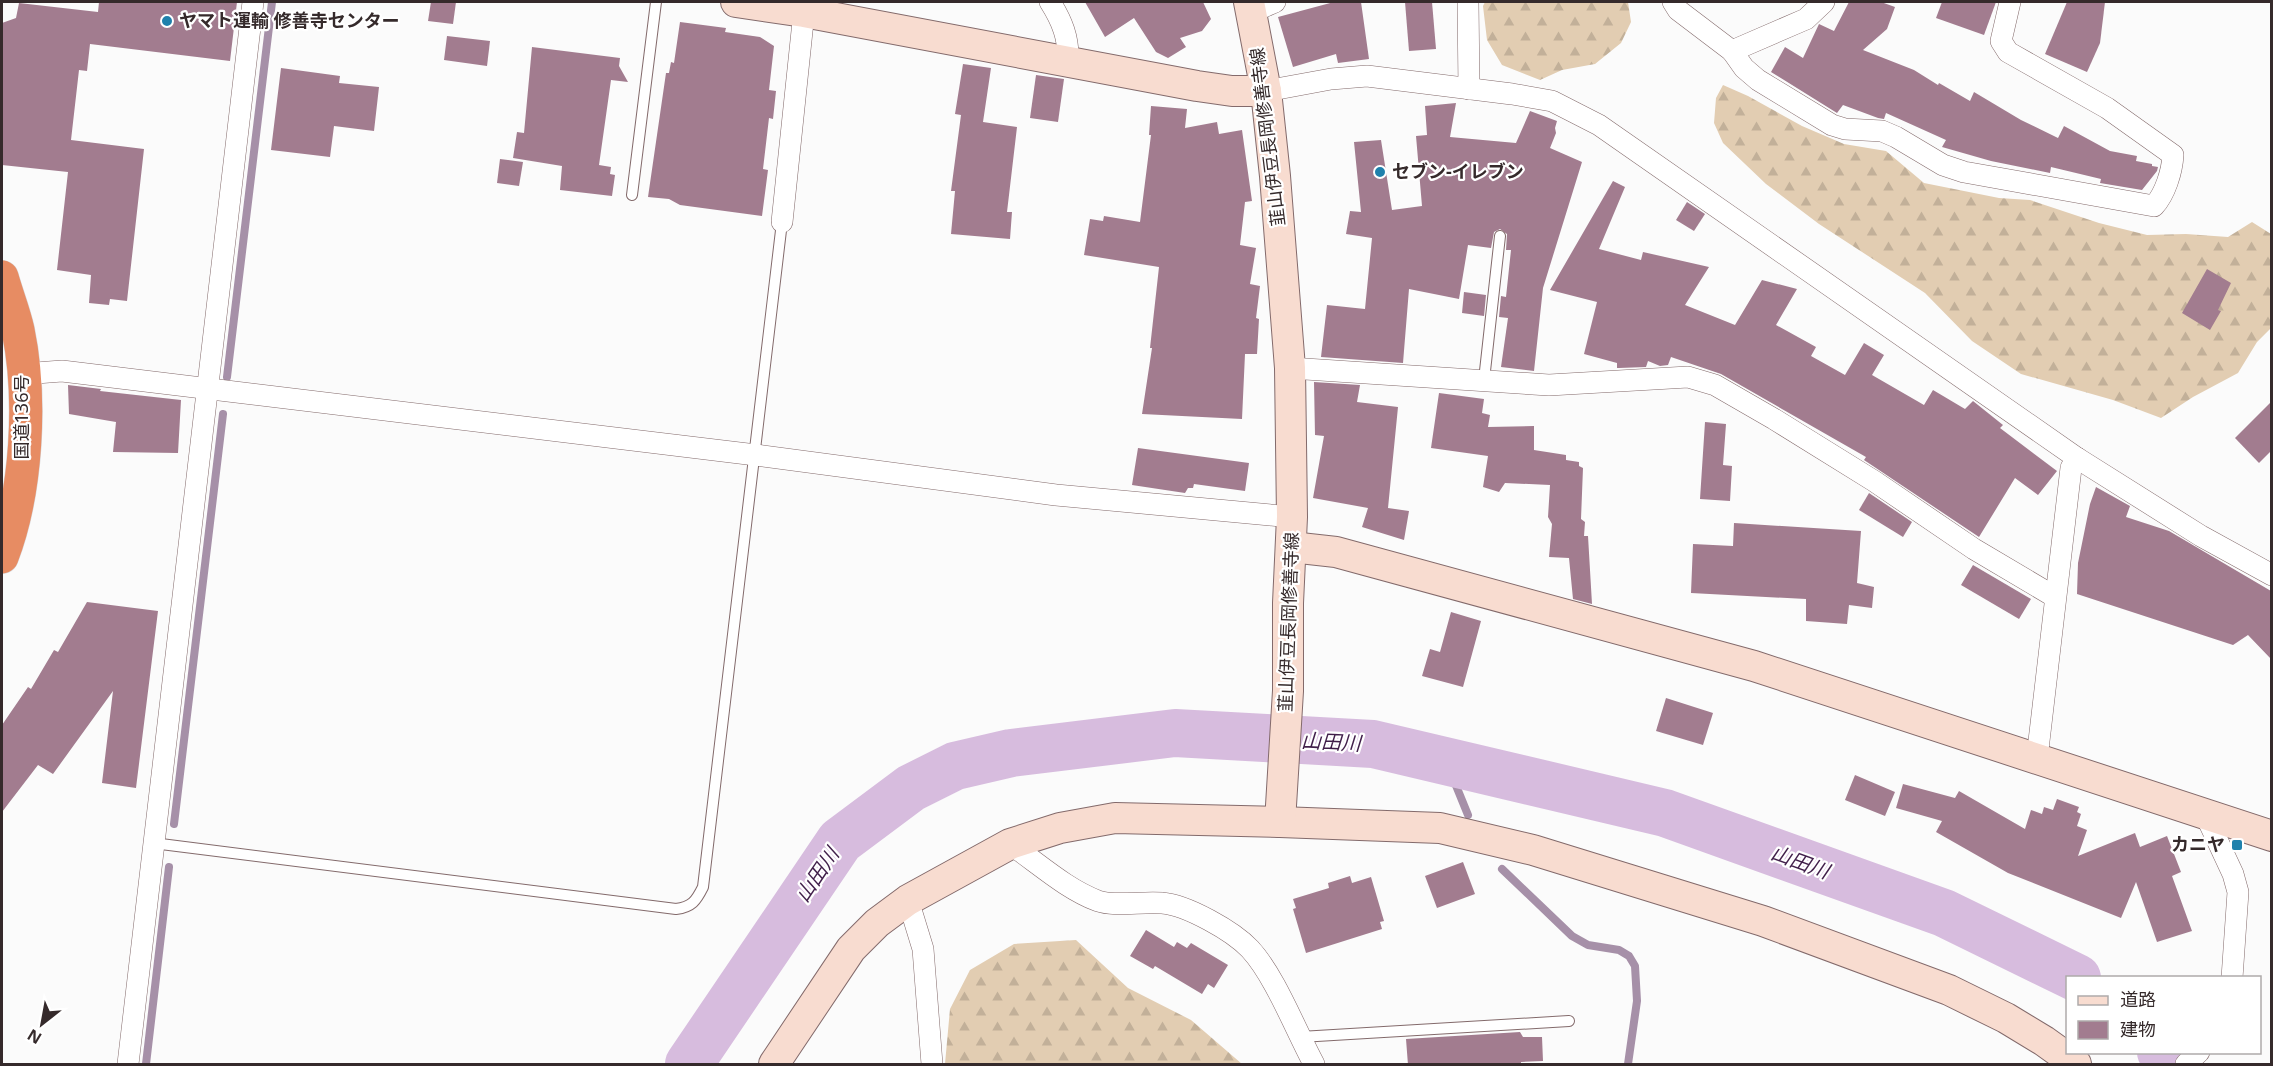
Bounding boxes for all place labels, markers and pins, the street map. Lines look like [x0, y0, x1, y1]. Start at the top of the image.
place label: ヤマト運輸 修善寺センター [179, 8, 400, 32]
marker: ヤマト運輸 修善寺センター [160, 14, 174, 28]
place label: セブン-イレブン [1392, 159, 1524, 183]
marker: セブン-イレブン [1373, 165, 1387, 179]
place label: カニヤ [2171, 832, 2225, 856]
marker: カニヤ [2230, 838, 2244, 852]

